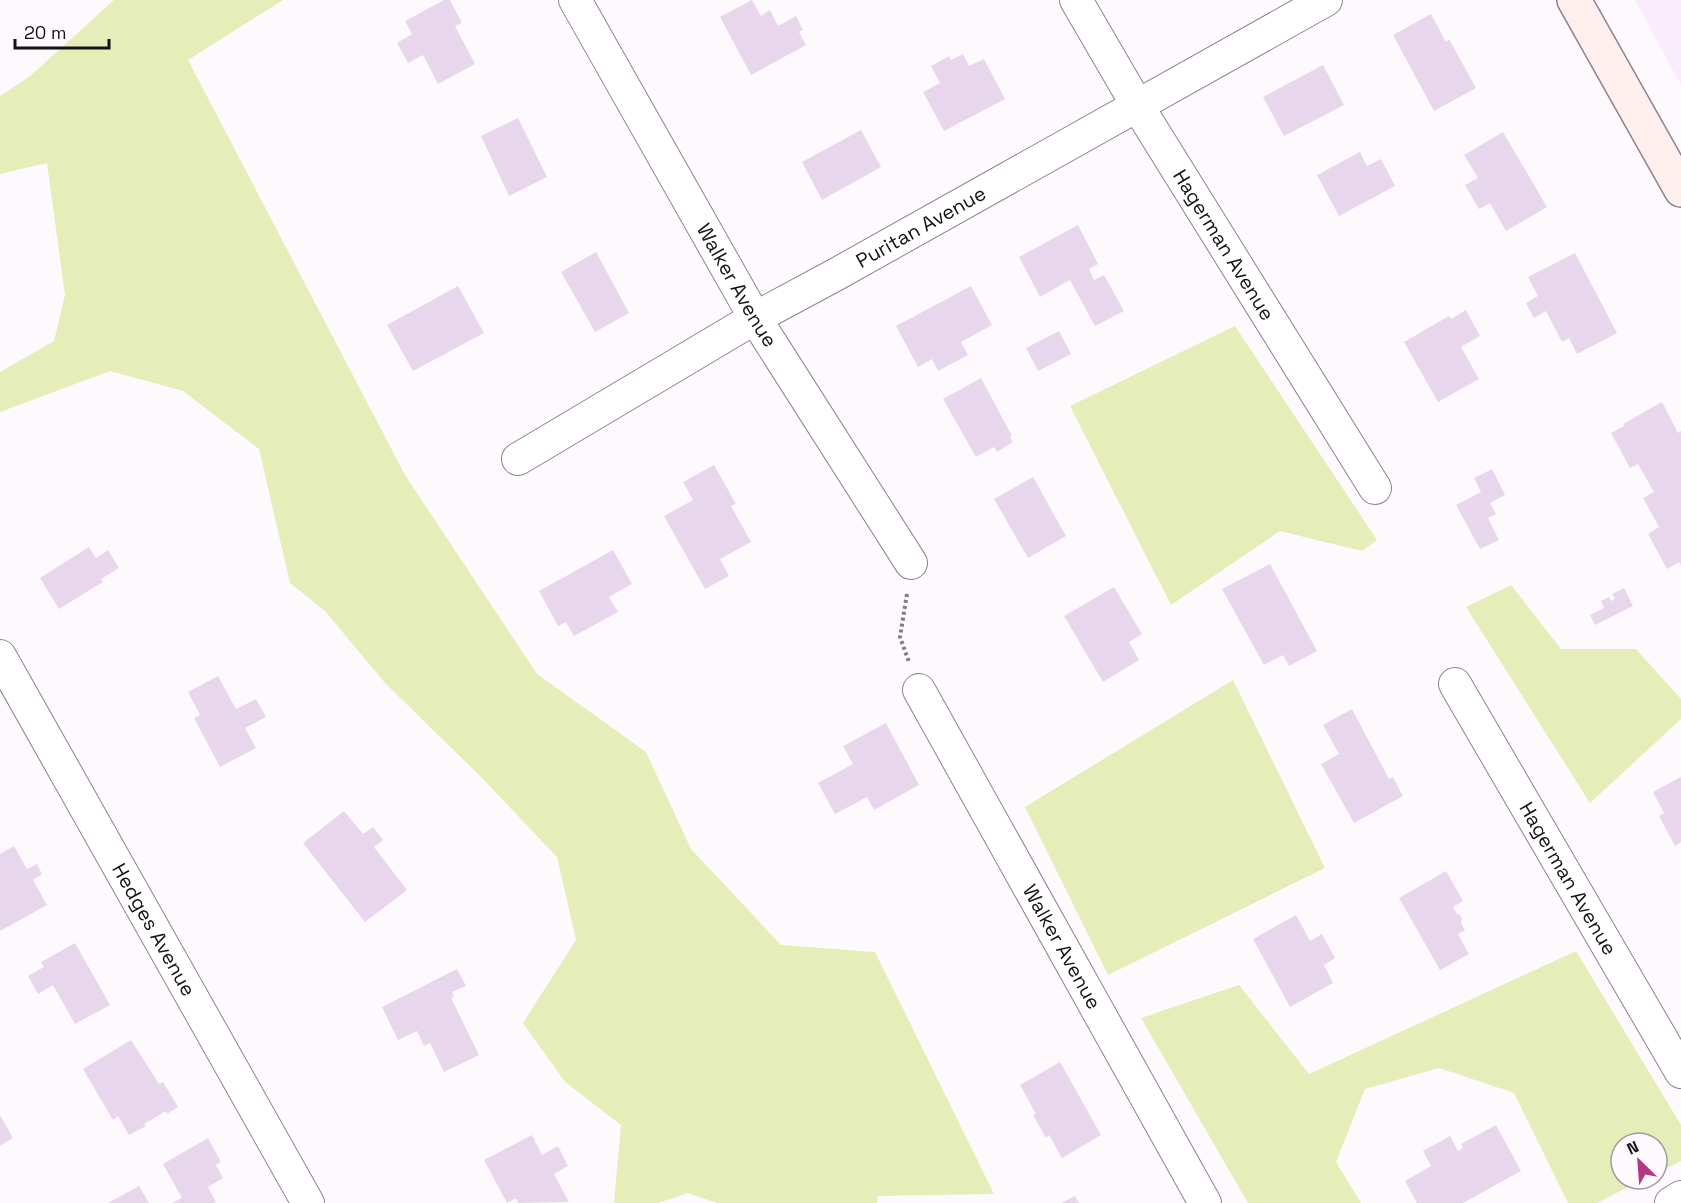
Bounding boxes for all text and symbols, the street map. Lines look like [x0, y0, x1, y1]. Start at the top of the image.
scale bar [15, 12, 110, 50]
text: 20 m [24, 21, 67, 44]
street label: Hagerman Avenue [1167, 164, 1281, 325]
street label: Puritan Avenue [851, 180, 991, 274]
street label: Walker Avenue [691, 219, 783, 352]
street label: Hagerman Avenue [1513, 797, 1623, 960]
street label: Hedges Avenue [106, 858, 202, 1001]
street label: Walker Avenue [1017, 880, 1107, 1014]
north arrow [1609, 1131, 1669, 1191]
text: N [1624, 1136, 1642, 1160]

